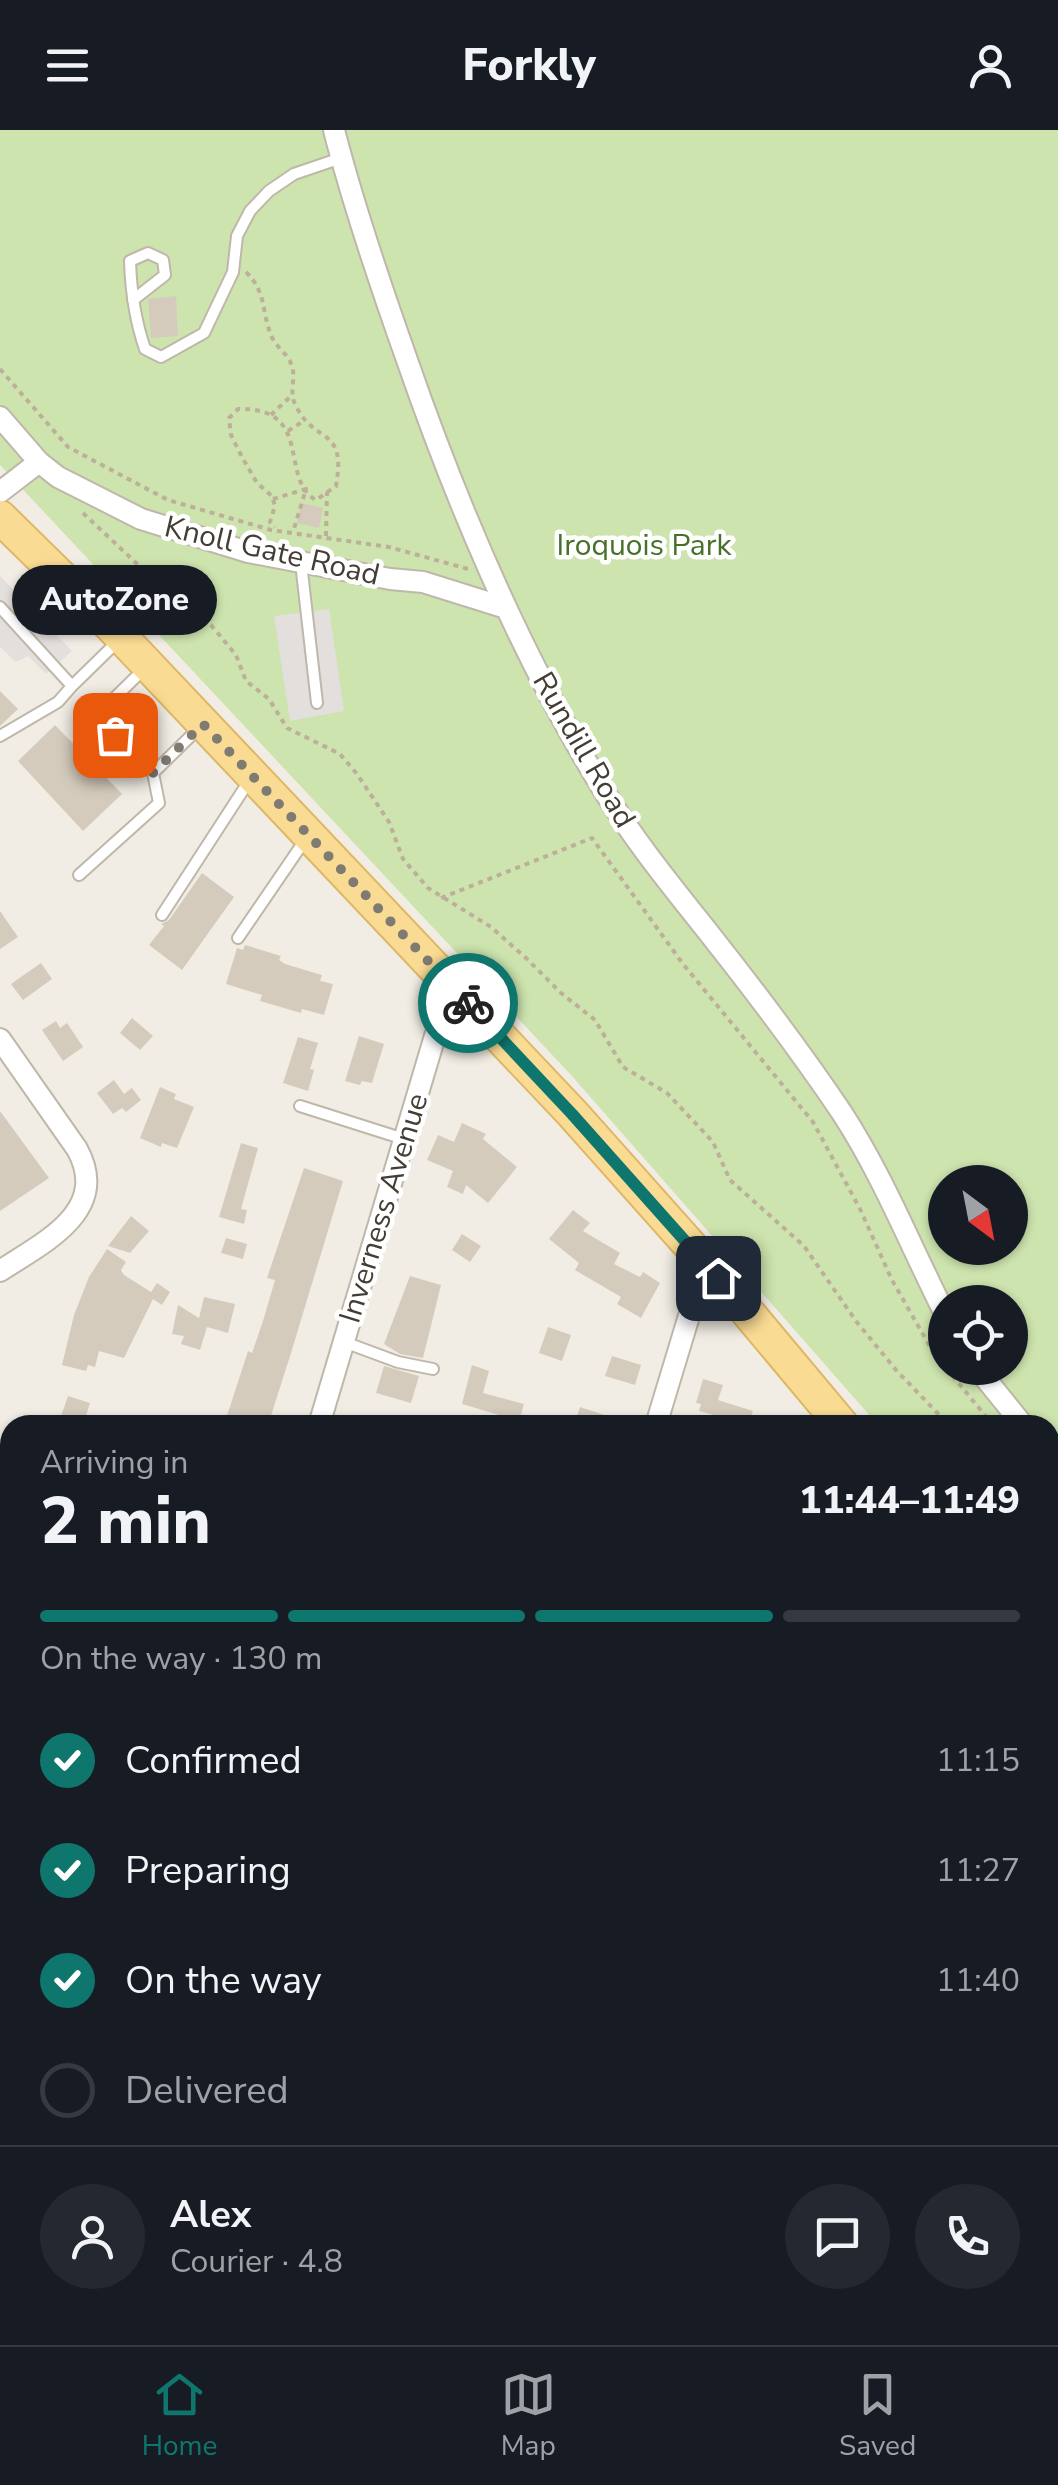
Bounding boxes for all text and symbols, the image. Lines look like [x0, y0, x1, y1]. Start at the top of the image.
text: Forkly [462, 35, 596, 96]
icon: menu [40, 38, 95, 93]
icon: person [963, 38, 1018, 93]
street label: Knoll Gate Road [160, 506, 384, 596]
park label: Iroquois Park [557, 525, 732, 566]
callout: AutoZone [12, 565, 218, 635]
text: AutoZone [40, 578, 189, 621]
street label: Rundill Road [523, 665, 645, 835]
pin [73, 693, 158, 778]
icon: bag [88, 708, 143, 763]
courier [418, 953, 518, 1053]
icon: bike [441, 976, 496, 1031]
street label: Inverness Avenue [330, 1088, 438, 1328]
north arrow [928, 1165, 1028, 1265]
map controls [928, 1165, 1028, 1385]
pin [676, 1236, 761, 1321]
icon: home [691, 1251, 746, 1306]
button: locate [928, 1285, 1028, 1385]
text: Arriving in [40, 1441, 188, 1484]
text: 11:44–11:49 [799, 1475, 1020, 1526]
text: 2 min [40, 1477, 211, 1566]
text: On the way · 130 m [40, 1637, 322, 1680]
icon: check [40, 1733, 95, 1788]
text: Confirmed [125, 1735, 302, 1786]
text: 11:15 [936, 1739, 1020, 1782]
icon: check [40, 1843, 95, 1898]
text: Preparing [125, 1845, 291, 1896]
text: 11:27 [936, 1849, 1020, 1892]
icon: check [40, 1953, 95, 2008]
text: On the way [125, 1955, 321, 2006]
text: 11:40 [936, 1959, 1020, 2002]
text: Delivered [125, 2065, 289, 2116]
button: person [40, 2184, 145, 2289]
button: chat [785, 2184, 890, 2289]
button: phone [915, 2184, 1020, 2289]
text: Alex [170, 2189, 251, 2240]
text: Courier · 4.8 [170, 2240, 343, 2283]
tab: Home [142, 2367, 217, 2465]
tab: Map [501, 2367, 556, 2465]
tab: Saved [839, 2367, 916, 2465]

